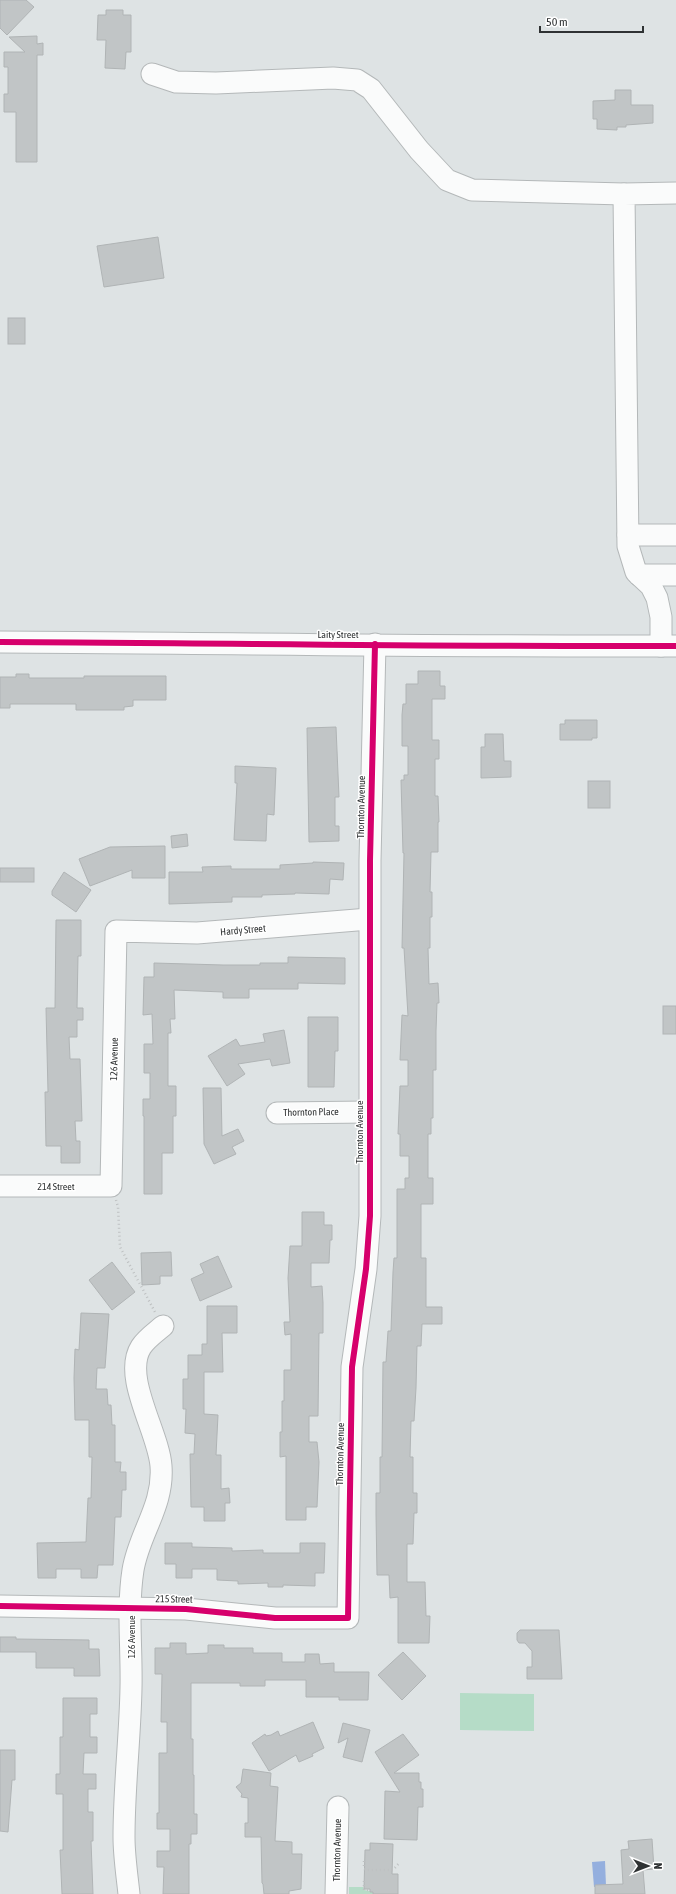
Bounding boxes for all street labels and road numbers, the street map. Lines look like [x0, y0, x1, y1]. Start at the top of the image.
street label: Laity Street [317, 629, 359, 640]
street label: Thornton Avenue [355, 775, 367, 839]
street label: Hardy Street [220, 923, 266, 937]
street label: 126 Avenue [108, 1037, 120, 1081]
street label: Thornton Avenue [354, 1100, 365, 1163]
street label: Thornton Place [283, 1106, 339, 1118]
street label: 214 Street [37, 1181, 75, 1192]
street label: Thornton Avenue [334, 1422, 346, 1486]
street label: 215 Street [155, 1593, 193, 1605]
street label: 126 Avenue [126, 1615, 137, 1659]
street label: Thornton Avenue [331, 1818, 343, 1882]

